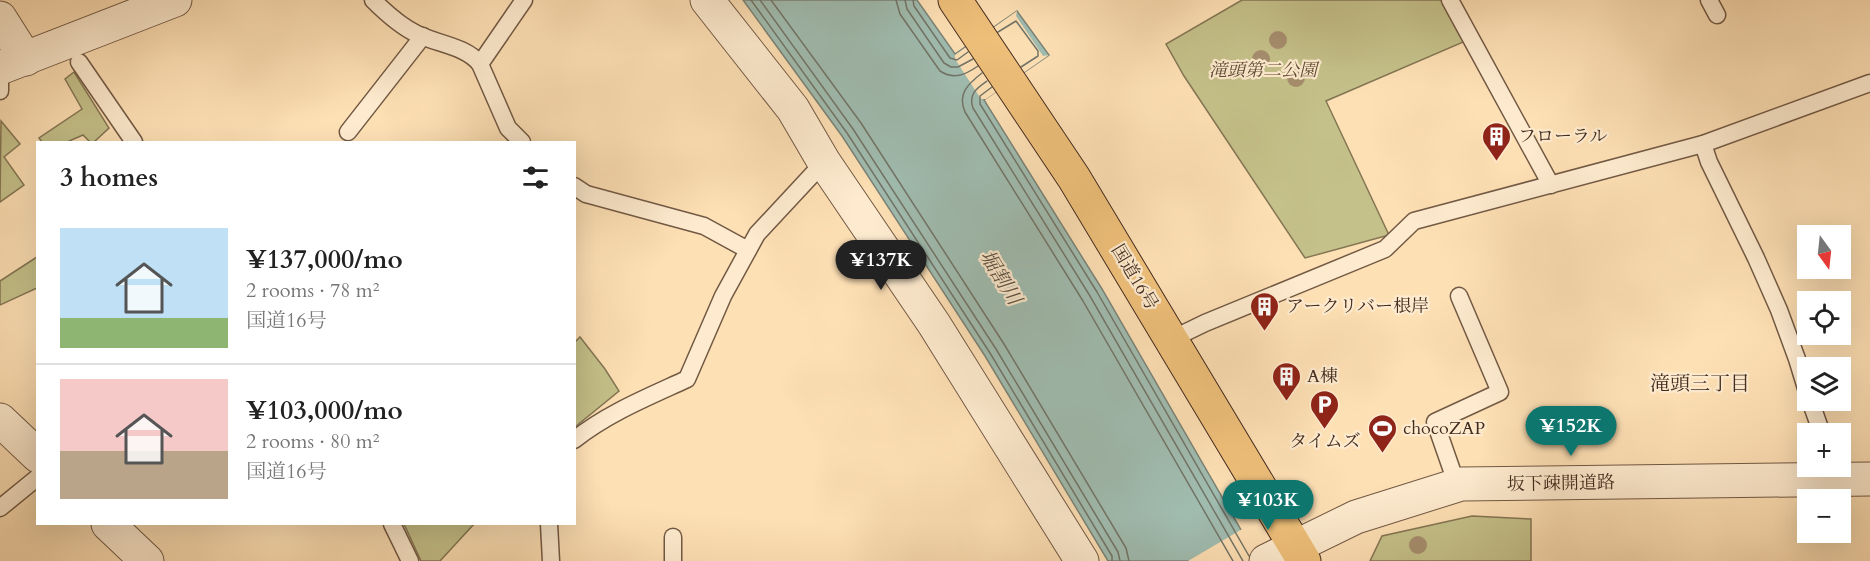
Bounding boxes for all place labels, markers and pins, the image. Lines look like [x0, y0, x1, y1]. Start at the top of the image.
building icon: フローラル [1481, 120, 1513, 162]
place label: フローラル [1518, 124, 1607, 149]
pin: ¥137K [839, 240, 923, 291]
building icon: アークリバー根岸 [1249, 290, 1281, 332]
place label: アークリバー根岸 [1286, 294, 1429, 319]
building icon: A棟 [1270, 360, 1302, 402]
place label: A棟 [1307, 364, 1338, 389]
parking icon: タイムズ [1309, 388, 1341, 430]
pin: ¥152K [1529, 406, 1613, 457]
sports icon: chocoZAP [1366, 412, 1398, 454]
place label: chocoZAP [1403, 416, 1485, 441]
place label: タイムズ [1289, 429, 1361, 454]
pin: ¥103K [1226, 480, 1310, 531]

